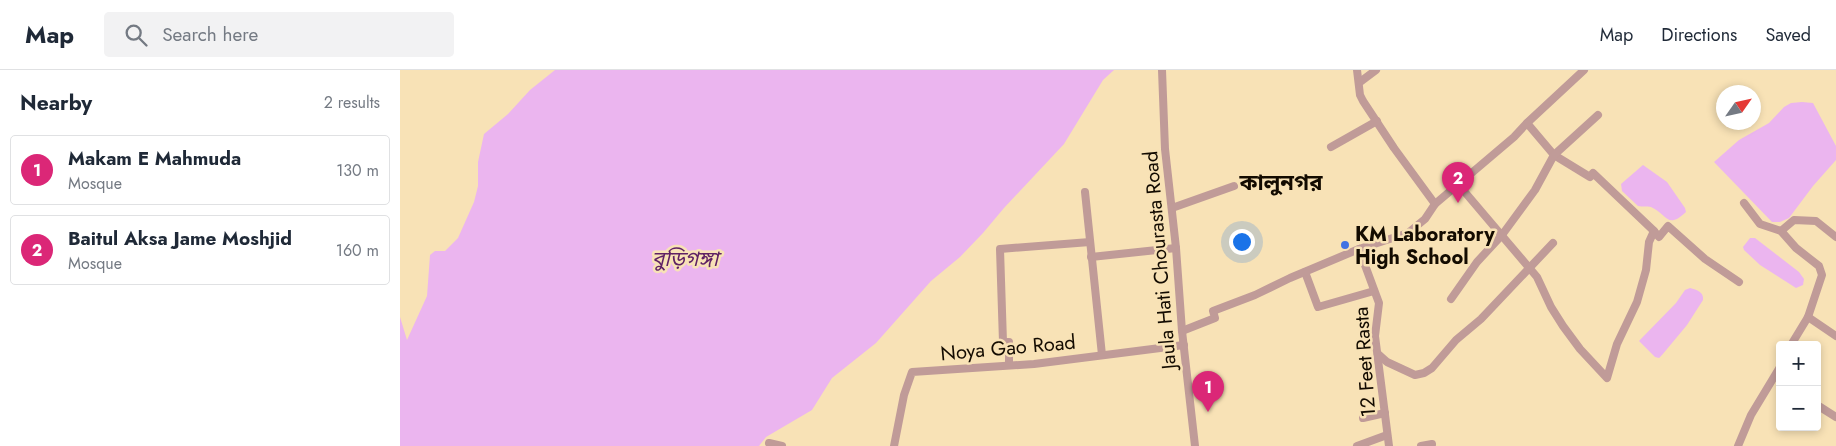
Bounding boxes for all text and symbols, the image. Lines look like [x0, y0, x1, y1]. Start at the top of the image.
search box [104, 12, 454, 57]
text: Map [25, 17, 74, 52]
icon: search [122, 21, 150, 49]
text: Search here [162, 21, 258, 48]
text: Map [1600, 22, 1633, 48]
text: Directions [1661, 22, 1737, 48]
text: Saved [1765, 22, 1811, 48]
north arrow [1716, 85, 1761, 130]
text: Nearby [20, 88, 92, 118]
text: 2 results [324, 91, 380, 114]
text: Makam E Mahmuda [68, 145, 241, 172]
street label: Jaula Hati Chourasta Road [1136, 150, 1184, 373]
text: 1 [33, 159, 41, 182]
text: 130 m [336, 159, 379, 182]
pin: 2 [1442, 162, 1474, 203]
district label: কালুনগর [1239, 166, 1323, 198]
text: Mosque [68, 172, 122, 195]
place label: KM Laboratory High School [1355, 220, 1495, 272]
text: Baitul Aksa Jame Moshjid [68, 225, 292, 252]
your location [1229, 229, 1255, 255]
text: 2 [32, 239, 42, 262]
text: 160 m [336, 239, 379, 262]
marker: KM Laboratory High School [1339, 239, 1351, 251]
water label: বুড়িগঙ্গা [652, 244, 723, 274]
text: Mosque [68, 252, 122, 275]
street label: 12 Feet Rasta [1347, 306, 1383, 418]
street label: Noya Gao Road [939, 328, 1077, 368]
map controls [1776, 341, 1821, 431]
button: + [1776, 341, 1821, 386]
pin: 1 [1192, 371, 1224, 412]
button: − [1776, 386, 1821, 431]

